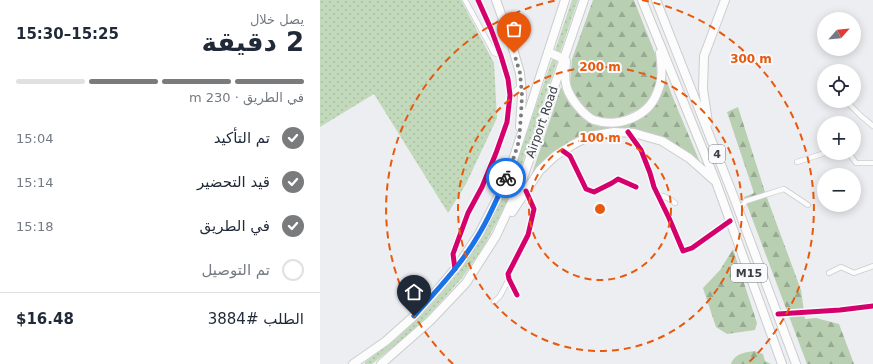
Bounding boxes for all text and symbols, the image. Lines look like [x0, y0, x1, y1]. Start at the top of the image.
text: يصل خلال [250, 12, 304, 27]
pin [497, 12, 531, 53]
north arrow [817, 12, 861, 56]
map controls [817, 12, 861, 212]
icon: bag [503, 18, 525, 40]
text: 15:25–15:30 [16, 25, 119, 43]
text: 2 دقيقة [201, 27, 304, 57]
text: 300 m [730, 52, 772, 66]
text: 200 m [579, 60, 621, 74]
button: locate [817, 64, 861, 108]
street label: Airport Road [523, 84, 561, 160]
text: في الطريق · 230 m [189, 90, 304, 105]
button: + [817, 116, 861, 160]
icon: check [282, 127, 304, 149]
text: تم التأكيد [214, 129, 270, 147]
text: 15:04 [16, 131, 53, 146]
text: 100 m [579, 131, 621, 145]
road number: 4 [709, 145, 725, 163]
courier [486, 158, 526, 198]
icon: bike [495, 167, 517, 189]
button: − [817, 168, 861, 212]
icon: check [282, 171, 304, 193]
text: قيد التحضير [197, 173, 270, 191]
text: 15:14 [16, 175, 53, 190]
centre of rings [593, 202, 607, 216]
icon: check [282, 215, 304, 237]
text: في الطريق [200, 217, 270, 235]
text: 15:18 [16, 219, 53, 234]
text: تم التوصيل [201, 261, 270, 279]
road number: M15 [731, 264, 767, 282]
pin [397, 275, 431, 316]
icon: home [403, 281, 425, 303]
text: $16.48 [16, 310, 74, 328]
text: الطلب #3884 [208, 310, 304, 328]

